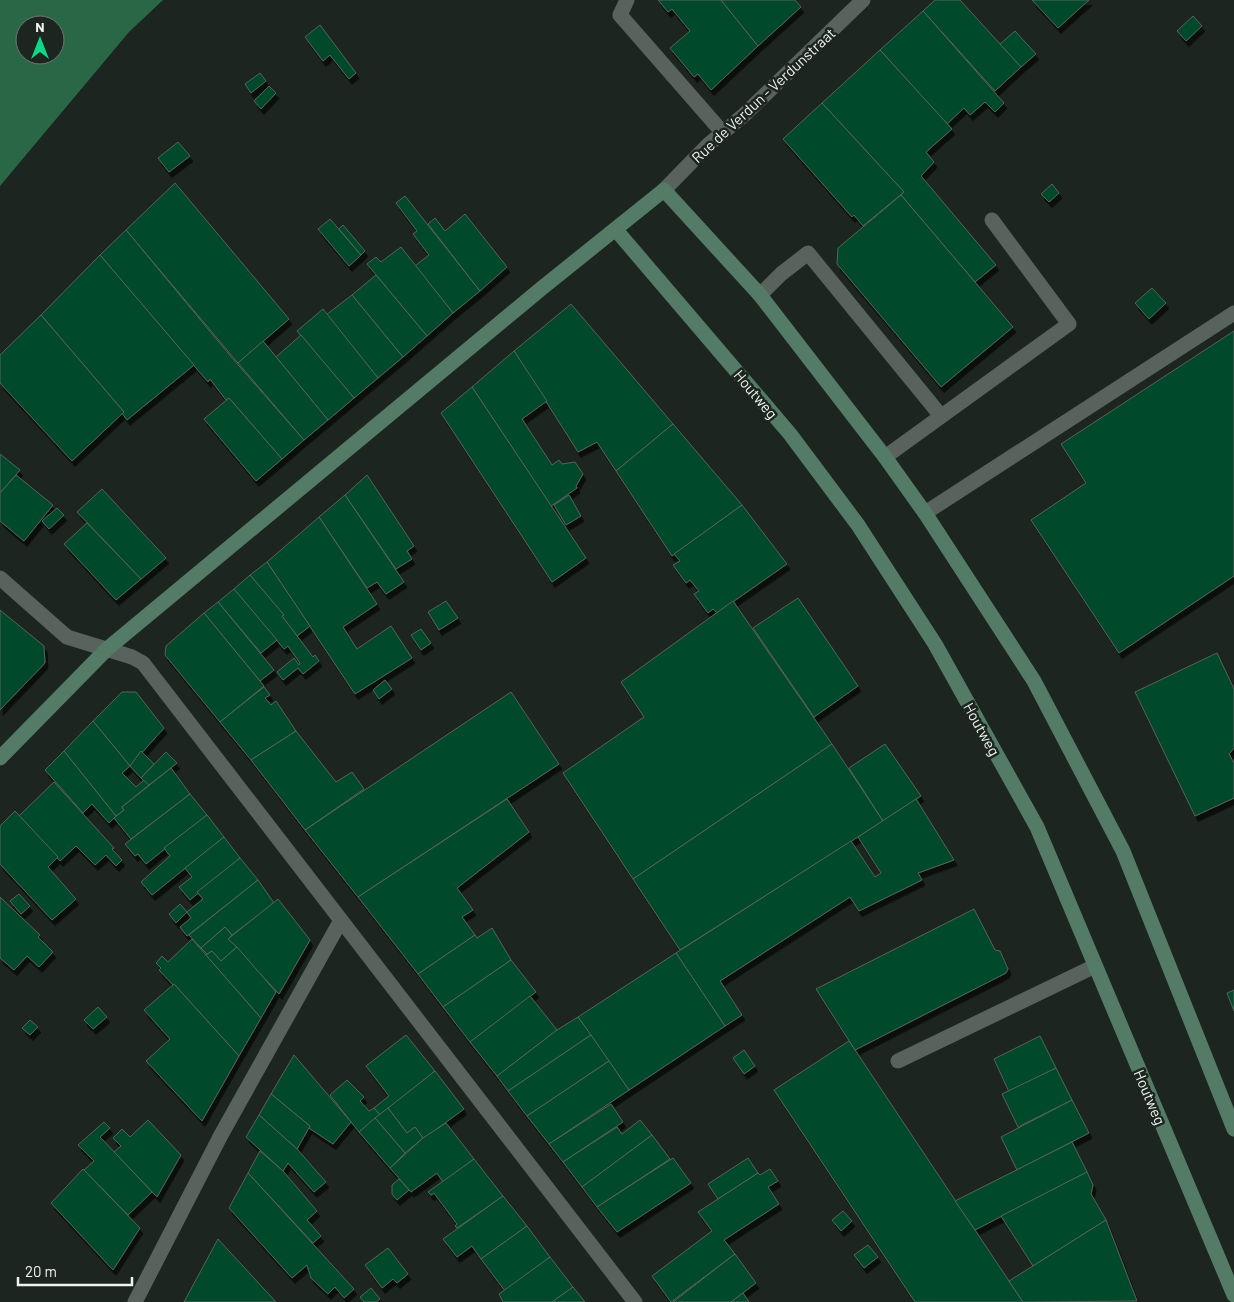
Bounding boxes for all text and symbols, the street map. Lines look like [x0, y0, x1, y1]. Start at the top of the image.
north arrow [15, 15, 65, 65]
text: N [35, 18, 45, 35]
street label: Rue de Verdun - Verdunstraat [687, 24, 839, 166]
street label: Houtweg [730, 366, 782, 422]
street label: Houtweg [960, 699, 1004, 759]
street label: Houtweg [1130, 1067, 1170, 1127]
scale bar [18, 1254, 131, 1286]
text: 20 m [25, 1262, 57, 1280]

